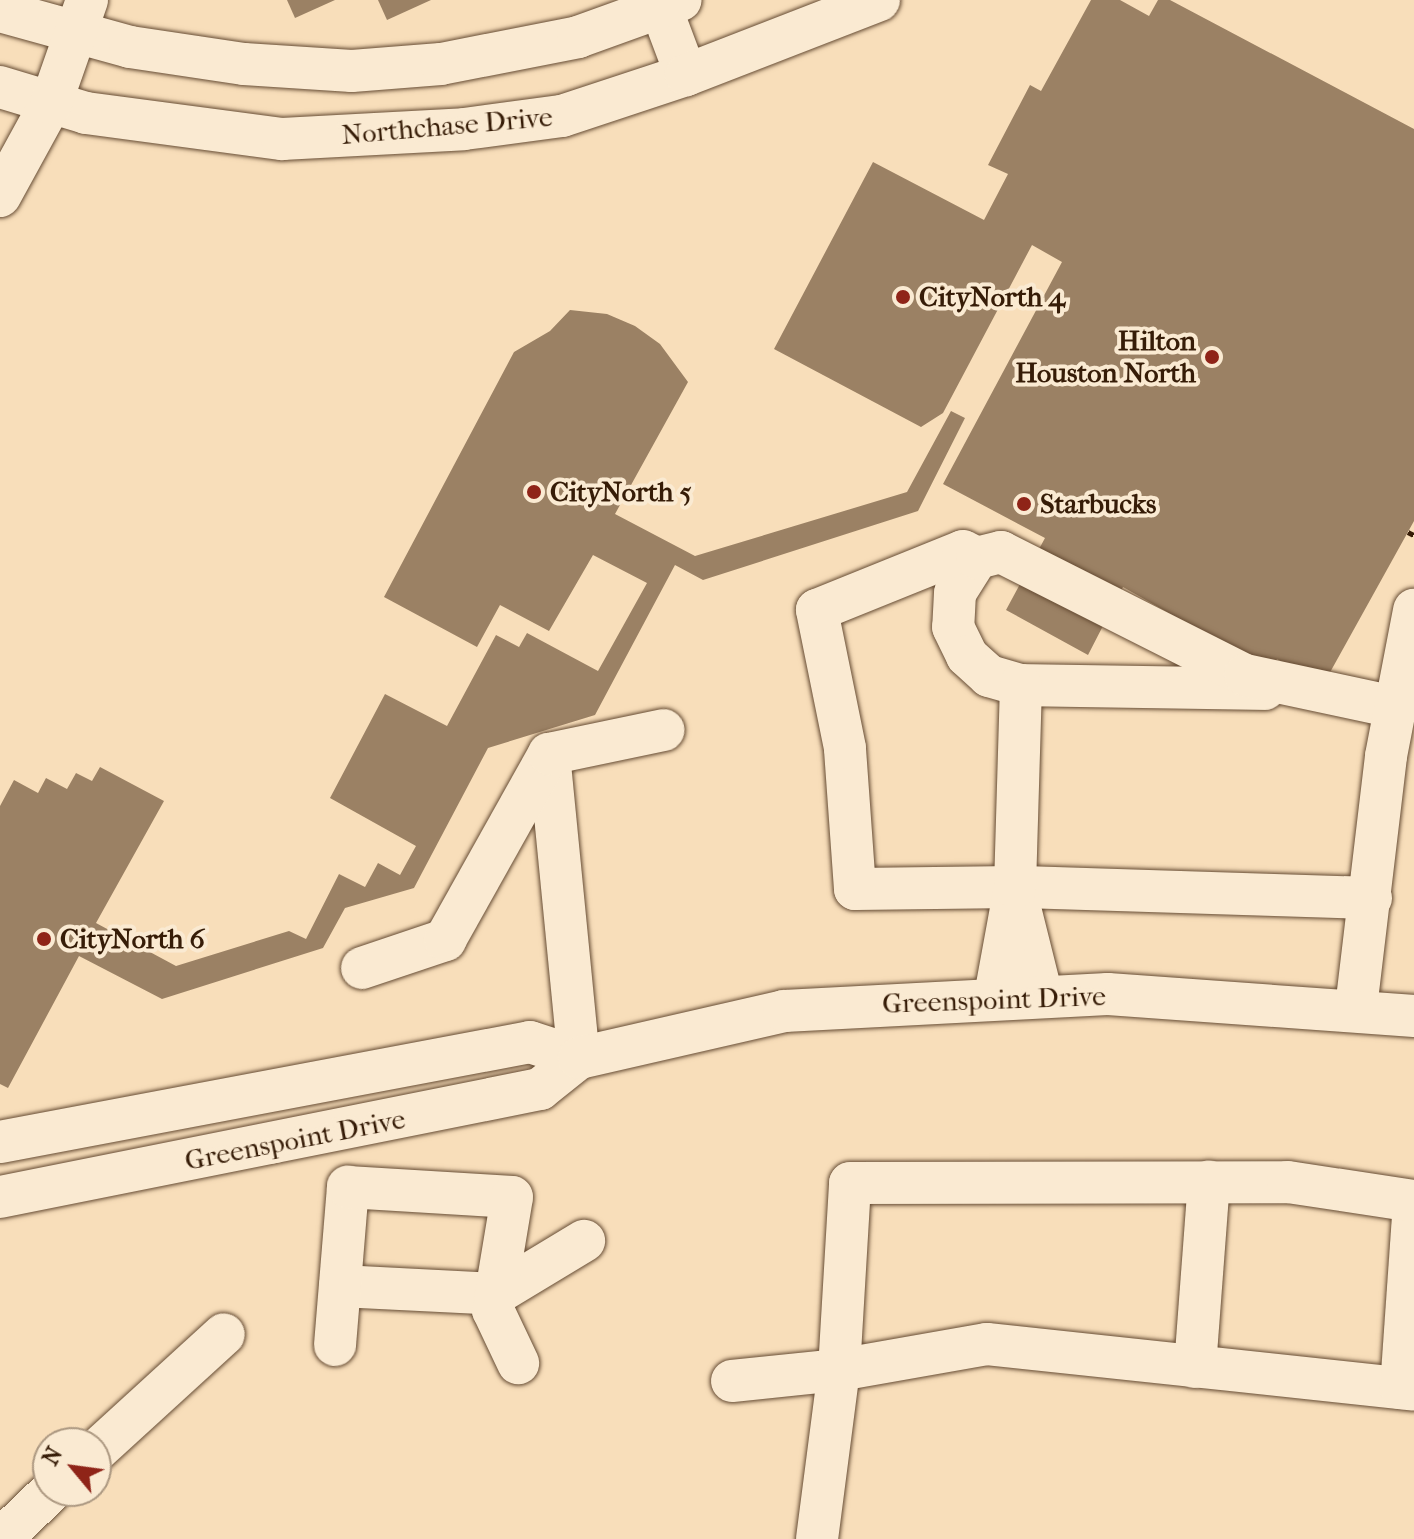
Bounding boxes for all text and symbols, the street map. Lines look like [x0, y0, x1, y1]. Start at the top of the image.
street label: Northchase Drive [340, 100, 554, 152]
place label: CityNorth 4 [919, 280, 1065, 314]
marker: CityNorth 4 [894, 288, 912, 306]
place label: Hilton Houston North [1015, 324, 1196, 390]
marker: Hilton Houston North [1203, 348, 1221, 366]
place label: CityNorth 5 [550, 475, 692, 509]
marker: CityNorth 5 [525, 483, 543, 501]
place label: Starbucks [1040, 487, 1156, 521]
marker: Starbucks [1015, 495, 1033, 513]
place label: CityNorth 6 [60, 922, 205, 956]
marker: CityNorth 6 [35, 930, 53, 948]
street label: Greenspoint Drive [882, 979, 1106, 1021]
street label: Greenspoint Drive [182, 1102, 408, 1178]
north arrow [32, 1427, 112, 1507]
text: N [37, 1443, 68, 1470]

